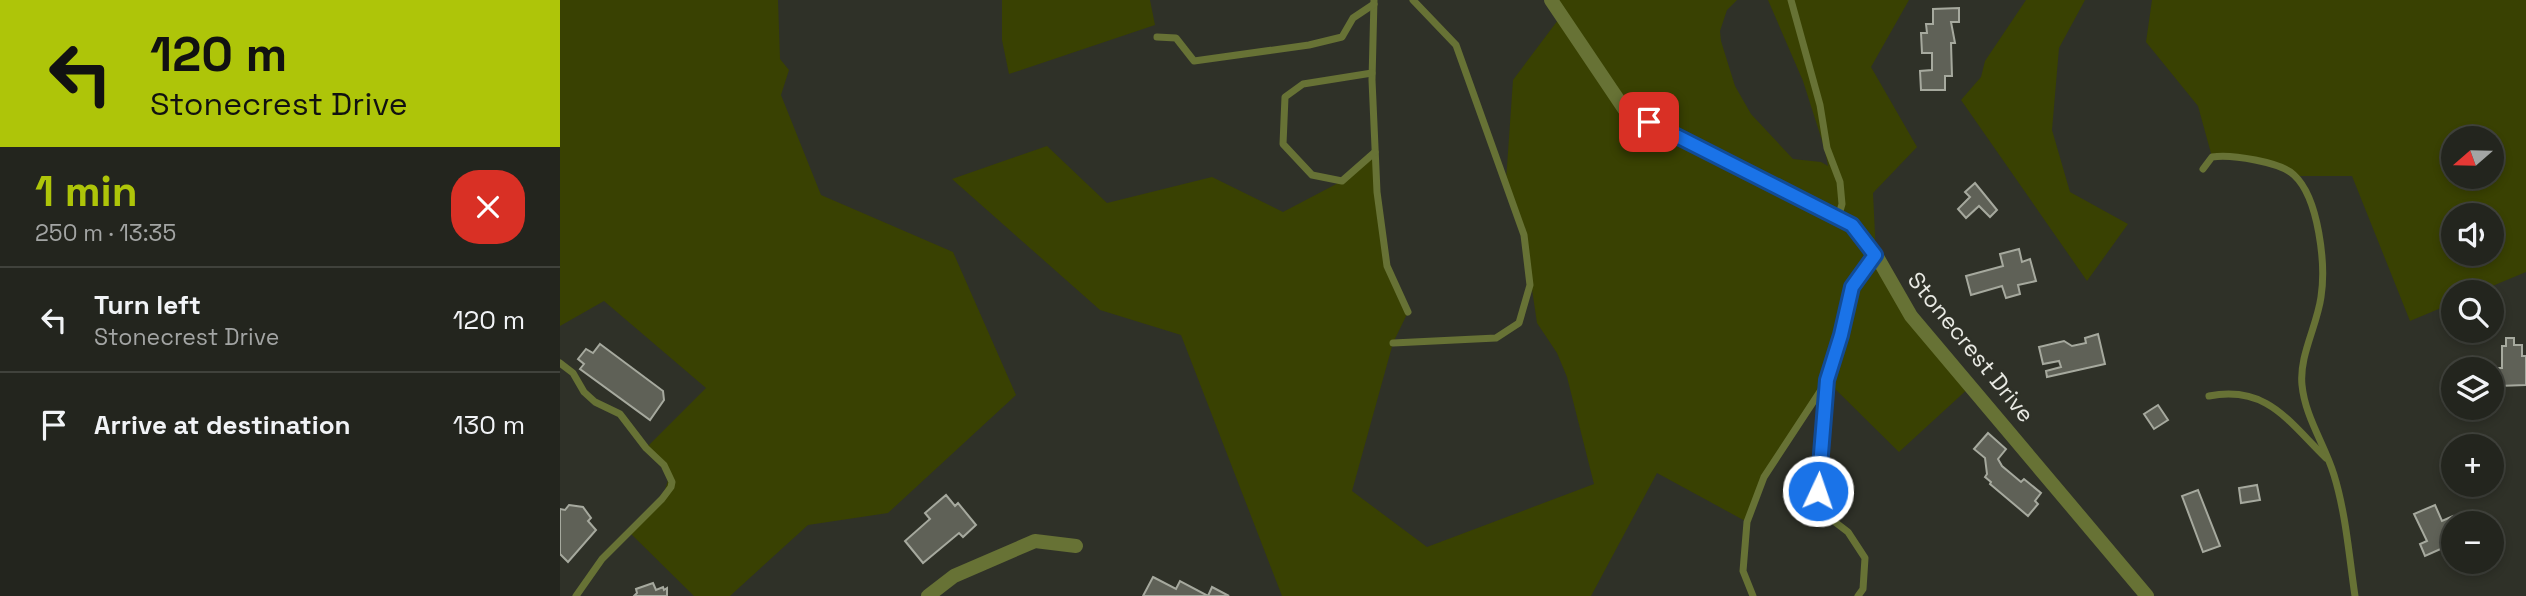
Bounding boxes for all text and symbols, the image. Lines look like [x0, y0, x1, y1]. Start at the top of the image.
text: 120 m [150, 23, 287, 85]
icon: left [35, 28, 126, 119]
text: Stonecrest Drive [150, 84, 408, 124]
pin [1619, 92, 1679, 152]
icon: arrive [1630, 103, 1668, 141]
north arrow [2441, 126, 2504, 189]
map controls [2441, 126, 2504, 574]
text: 1 min [35, 165, 138, 218]
button: close [451, 170, 525, 244]
button: sound [2441, 203, 2504, 266]
text: 250 m · 13:35 [35, 218, 176, 248]
street label: Stonecrest Drive [1901, 266, 2041, 428]
button: search [2441, 280, 2504, 343]
text: Turn left [94, 288, 201, 322]
icon: left [35, 301, 73, 339]
text: 120 m [453, 303, 525, 337]
text: Stonecrest Drive [94, 322, 279, 352]
button: layers [2441, 357, 2504, 420]
icon: arrive [35, 406, 73, 444]
text: Arrive at destination [94, 408, 351, 442]
text: 130 m [453, 408, 525, 442]
button: + [2441, 434, 2504, 497]
position arrow [1781, 454, 1855, 528]
button: − [2441, 511, 2504, 574]

